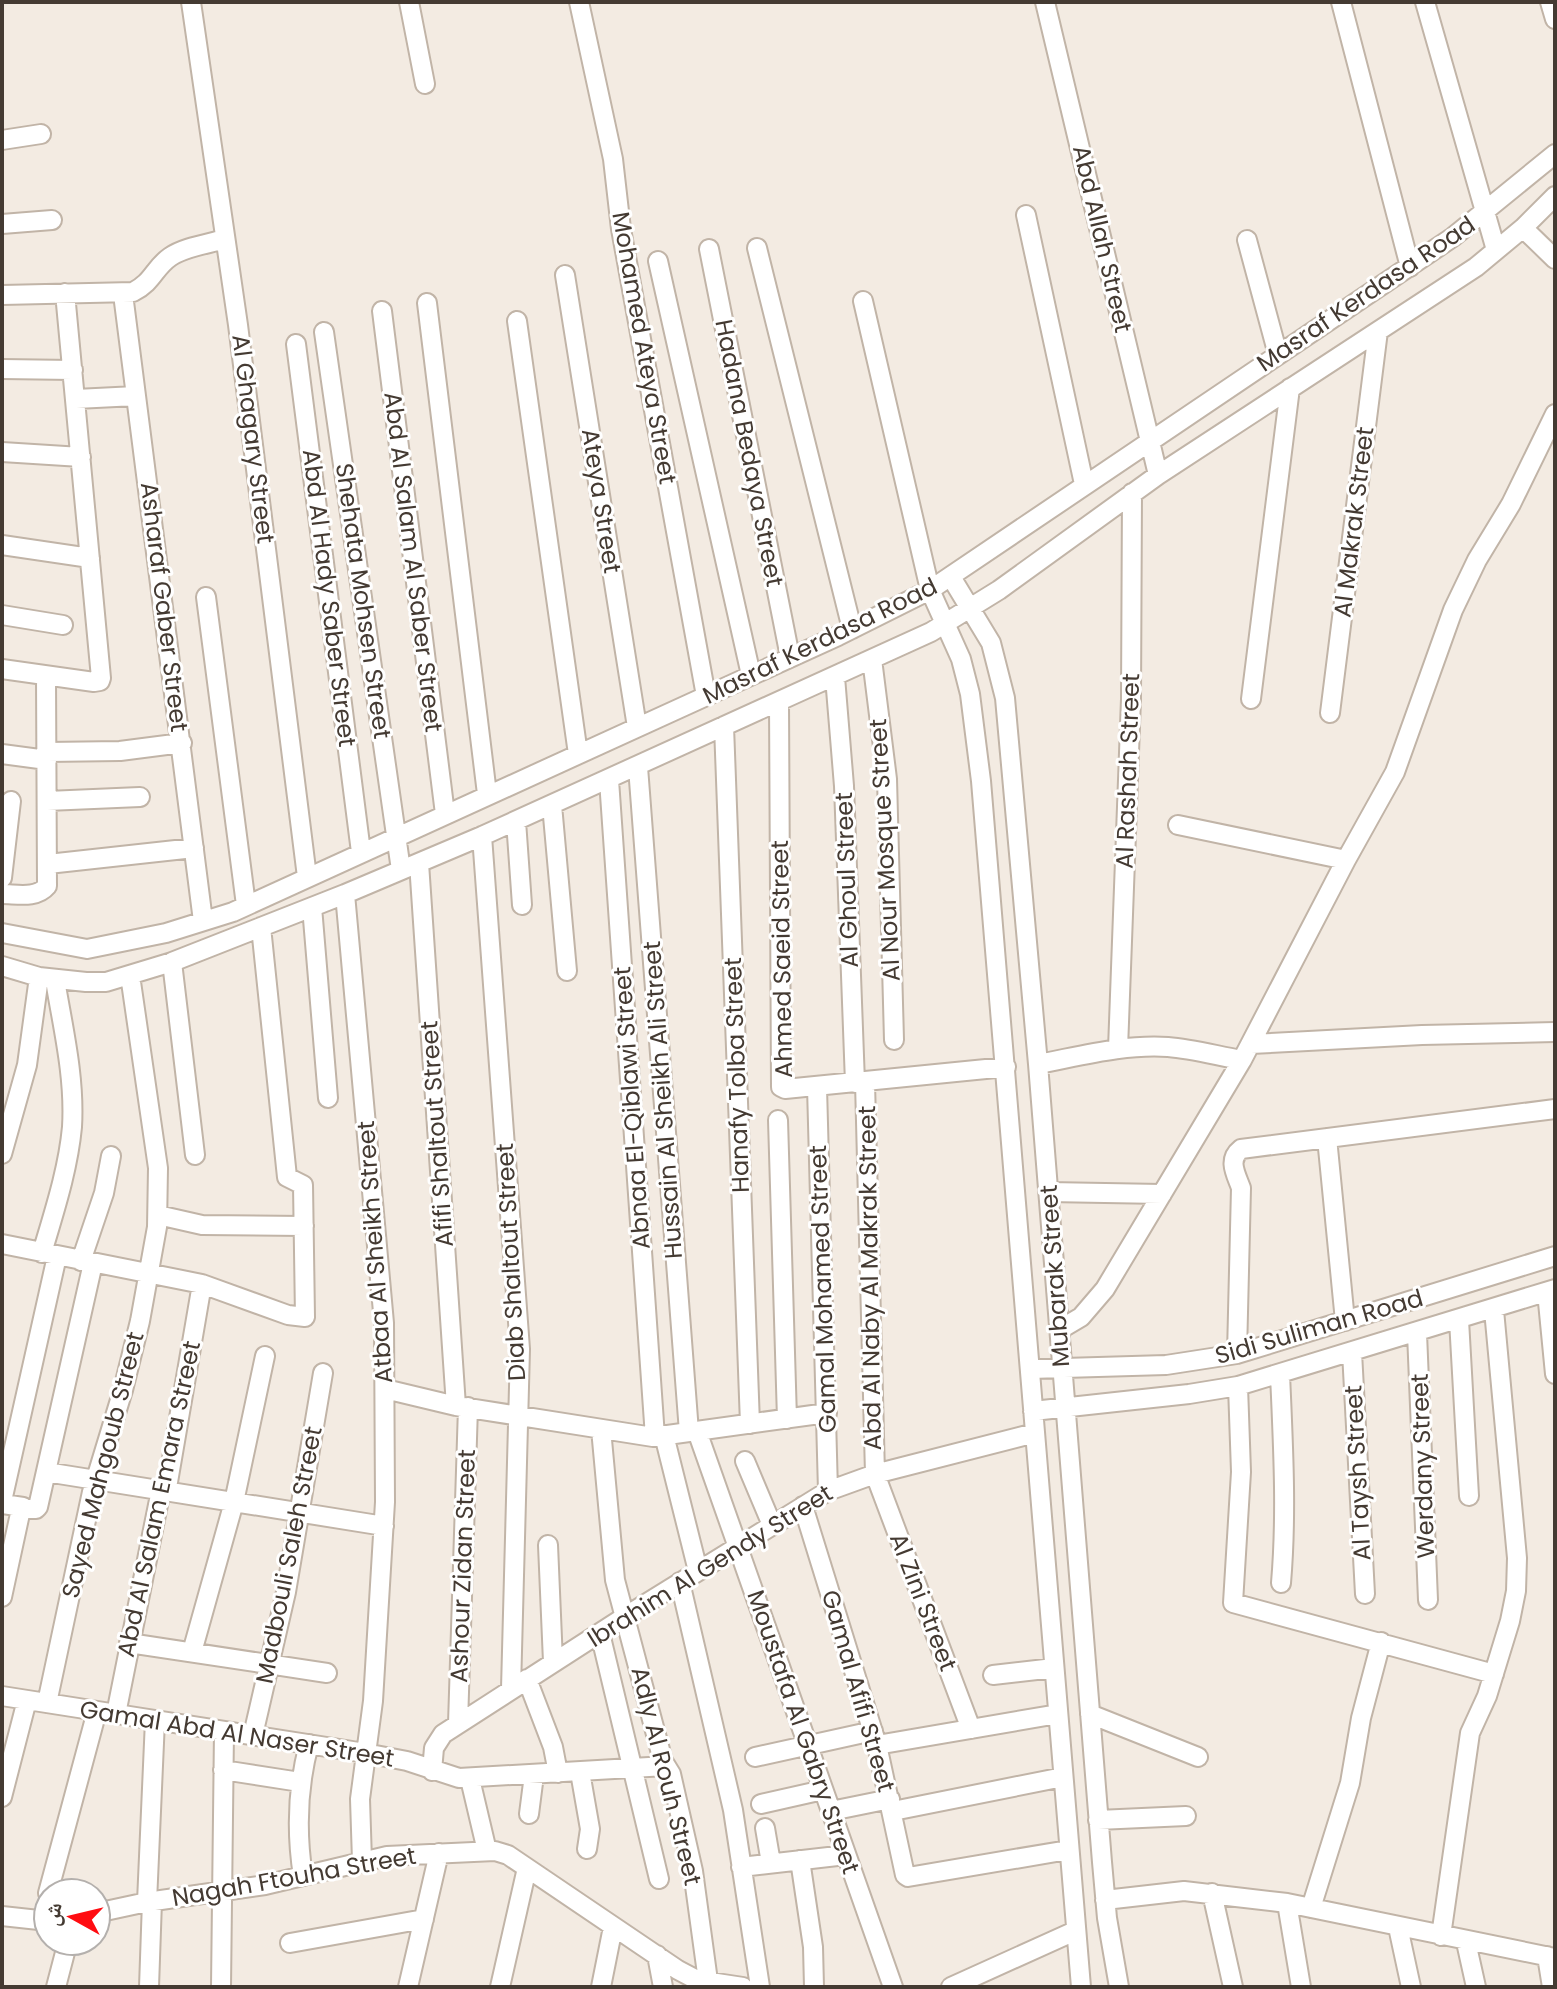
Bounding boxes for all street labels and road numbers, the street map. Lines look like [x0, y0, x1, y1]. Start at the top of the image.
street label: Abd Allah Street [1065, 142, 1140, 336]
street label: Masraf Kerdasa Road [1250, 208, 1482, 379]
street label: Mohamed Ateya Street [604, 209, 685, 487]
street label: Hadana Bedaya Street [707, 316, 792, 589]
street label: Al Ghagary Street [224, 333, 283, 545]
street label: Abd Al Salam Al Saber Street [376, 390, 451, 734]
street label: Al Makrak Street [1325, 425, 1382, 619]
street label: Ateya Street [574, 426, 629, 576]
street label: Abd Al Hady Saber Street [295, 447, 364, 749]
street label: Shehata Mohsen Street [328, 461, 399, 741]
street label: Asharaf Gaber Street [133, 480, 196, 734]
street label: Masraf Kerdasa Road [697, 569, 943, 712]
street label: Al Rashah Street [1108, 673, 1147, 869]
street label: Al Nour Mosque Street [861, 718, 908, 982]
street label: Al Ghoul Street [827, 792, 866, 968]
street label: Ahmed Saeid Street [763, 840, 800, 1078]
street label: Hussain Al Sheikh Ali Street [635, 940, 690, 1260]
street label: Hanafy Tolba Street [716, 957, 757, 1193]
street label: Abnaa El-Qiblawi Street [605, 965, 658, 1251]
street label: Afifi Shaltout Street [412, 1020, 461, 1248]
street label: Abd Al Naby Al Makrak Street [850, 1105, 889, 1451]
street label: Atbaa Al Sheikh Street [349, 1120, 400, 1384]
street label: Diab Shaltout Street [488, 1142, 533, 1382]
street label: Gamal Mohamed Street [801, 1144, 844, 1434]
street label: Mubarak Street [1032, 1184, 1077, 1368]
street label: Sidi Suliman Road [1211, 1281, 1427, 1372]
street label: Sayed Mahgoub Street [53, 1328, 152, 1602]
street label: Abd Al Salam Emara Street [109, 1338, 208, 1660]
street label: Werdany Street [1403, 1373, 1442, 1559]
street label: Al Taysh Street [1336, 1384, 1379, 1562]
street label: Madbouli Saleh Street [247, 1423, 330, 1686]
street label: Ashour Zidan Street [442, 1449, 483, 1683]
street label: Ibrahim Al Gendy Street [581, 1476, 839, 1655]
street label: Al Zini Street [882, 1528, 965, 1676]
street label: Moustafa Al Gabry Street [739, 1586, 868, 1878]
street label: Gamal Afifi Street [814, 1586, 903, 1796]
street label: Adly Al Rouh Street [623, 1663, 710, 1889]
street label: Gamal Abd Al Naser Street [78, 1692, 397, 1775]
street label: Nagah Ftouha Street [169, 1839, 418, 1914]

